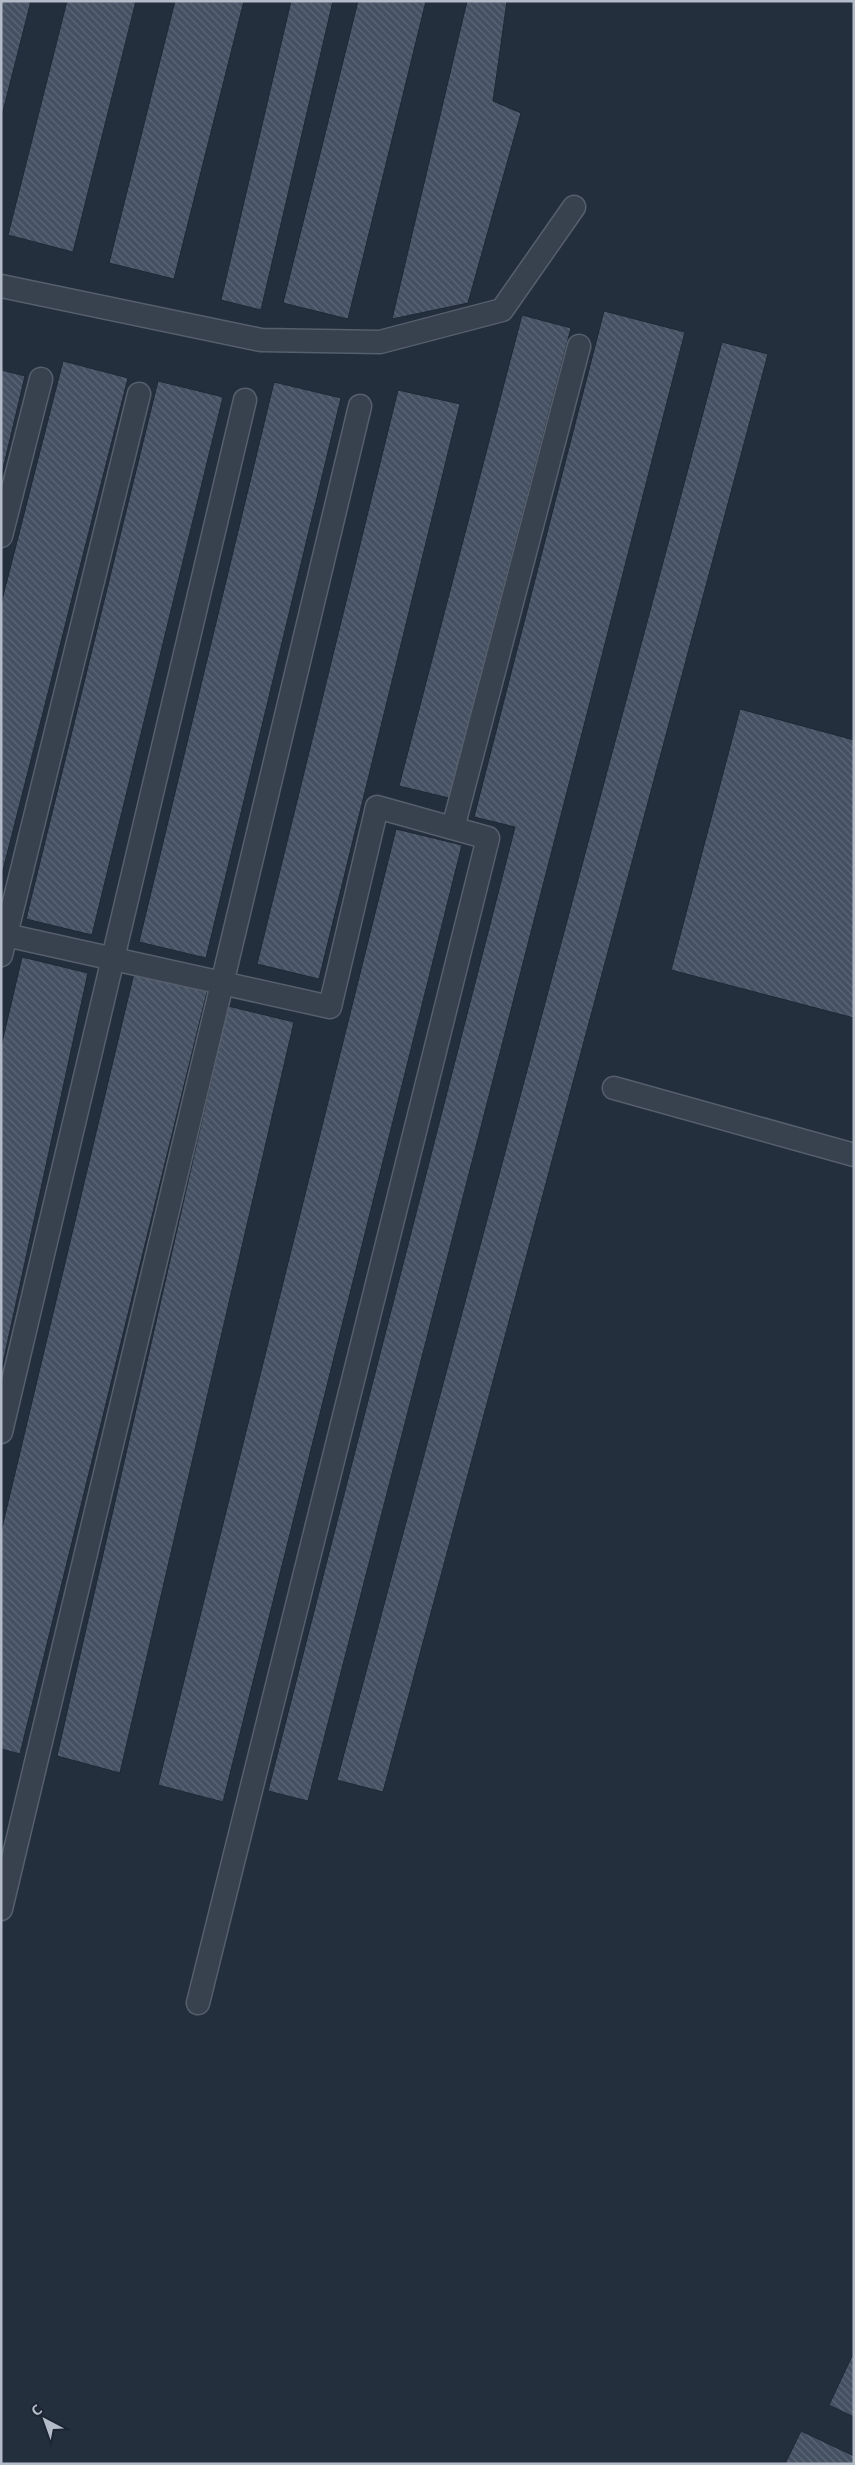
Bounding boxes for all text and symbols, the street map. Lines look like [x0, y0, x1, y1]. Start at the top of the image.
north arrow [20, 2395, 70, 2445]
text: С [27, 2400, 46, 2420]

